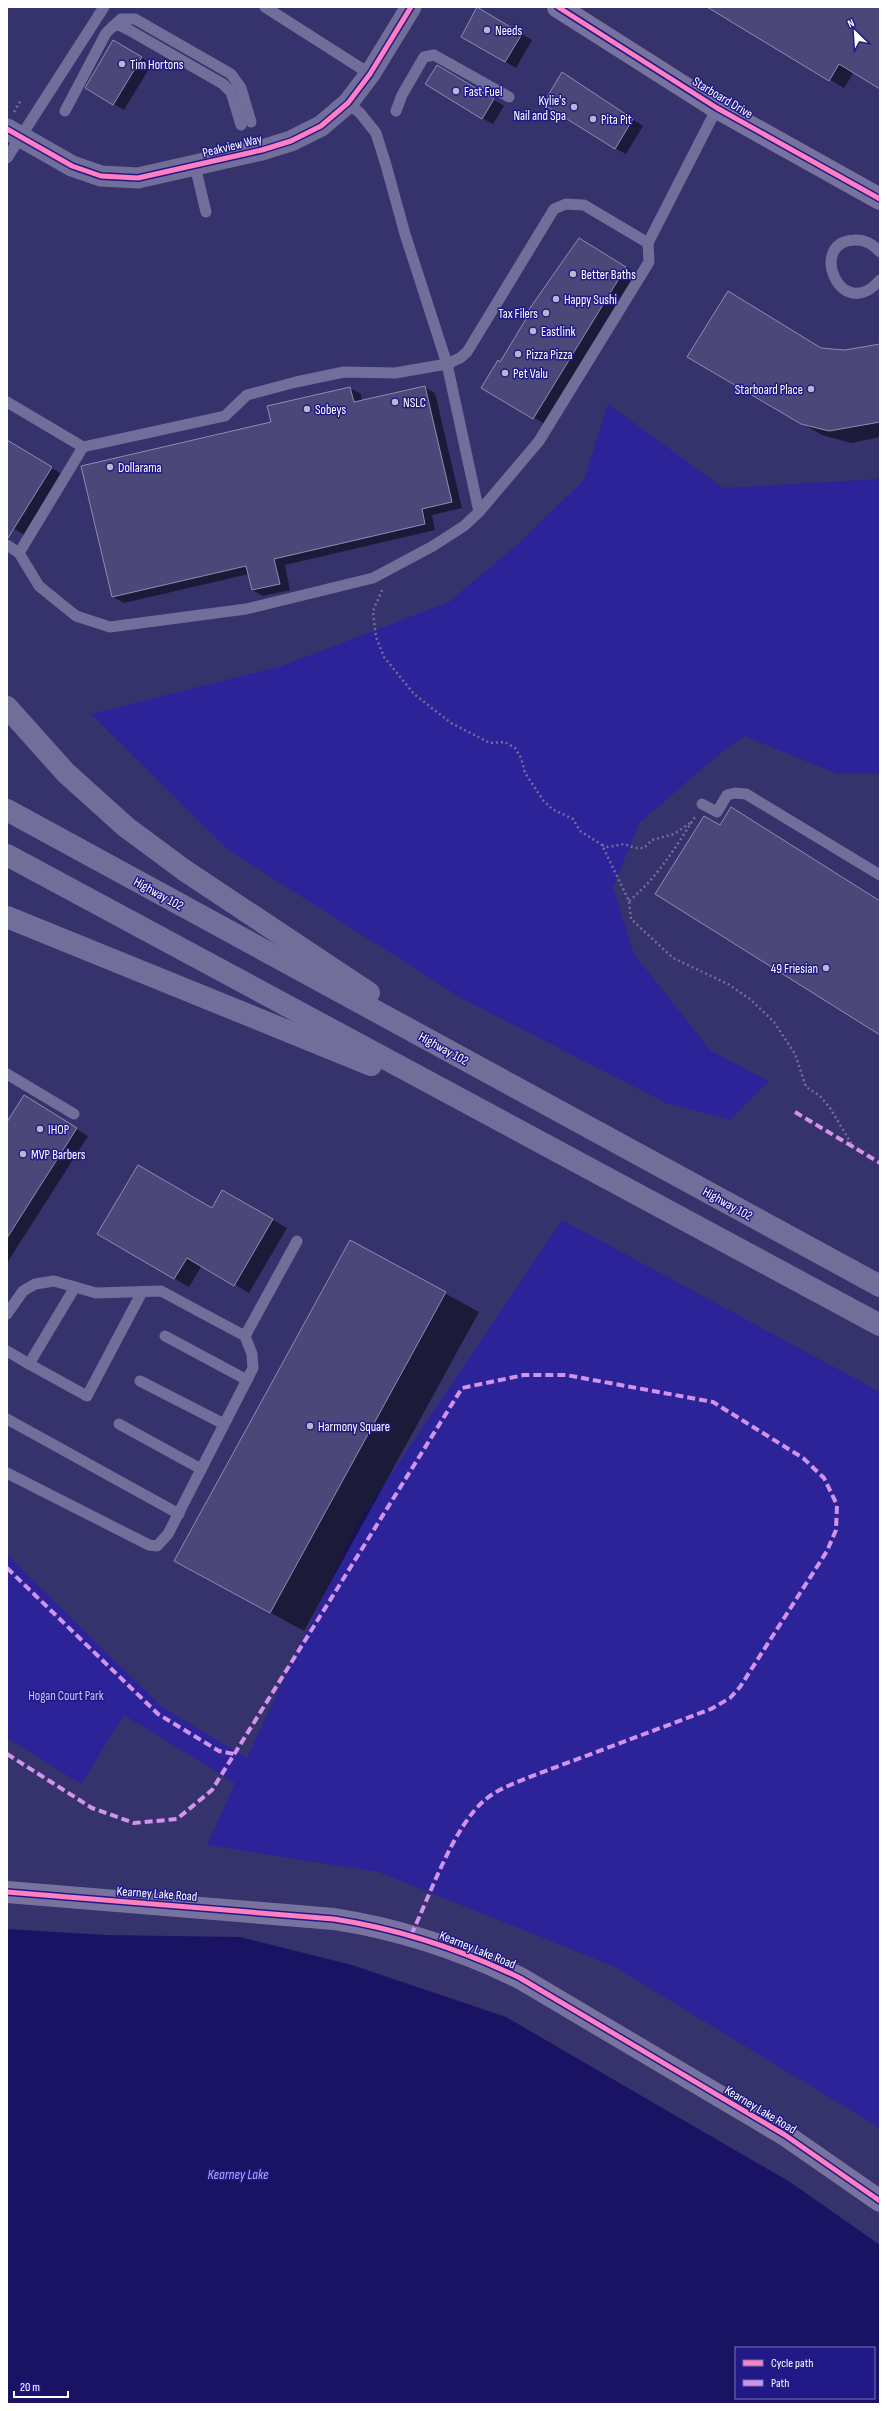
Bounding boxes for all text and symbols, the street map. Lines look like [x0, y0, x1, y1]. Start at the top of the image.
north arrow [835, 12, 875, 52]
text: N [846, 16, 857, 31]
place label: Needs [495, 23, 523, 39]
marker: Needs [482, 25, 492, 35]
place label: Tim Hortons [130, 57, 184, 73]
marker: Tim Hortons [117, 59, 127, 69]
street label: Starboard Drive [689, 74, 756, 122]
place label: Fast Fuel [464, 84, 502, 100]
marker: Fast Fuel [451, 86, 461, 96]
place label: Kylie's Nail and Spa [513, 93, 566, 124]
marker: Kylie's Nail and Spa [569, 102, 579, 112]
place label: Pita Pit [601, 112, 632, 128]
marker: Pita Pit [588, 114, 598, 124]
street label: Peakview Way [201, 131, 264, 161]
place label: Better Baths [581, 267, 636, 283]
marker: Better Baths [568, 269, 578, 279]
place label: Happy Sushi [564, 292, 617, 308]
marker: Happy Sushi [551, 294, 561, 304]
place label: Tax Filers [498, 306, 538, 322]
marker: Tax Filers [541, 308, 551, 318]
place label: Eastlink [541, 324, 575, 340]
marker: Eastlink [528, 326, 538, 336]
place label: Pizza Pizza [526, 347, 573, 363]
marker: Pizza Pizza [513, 349, 523, 359]
place label: Pet Valu [513, 366, 548, 382]
marker: Pet Valu [500, 368, 510, 378]
place label: Starboard Place [735, 382, 803, 398]
marker: Starboard Place [806, 384, 816, 394]
place label: NSLC [403, 395, 426, 411]
marker: NSLC [390, 397, 400, 407]
place label: Sobeys [315, 402, 347, 418]
marker: Sobeys [302, 404, 312, 414]
place label: Dollarama [118, 460, 162, 476]
marker: Dollarama [105, 462, 115, 472]
street label: Highway 102 [131, 874, 186, 914]
place label: 49 Friesian [771, 961, 818, 977]
marker: 49 Friesian [821, 963, 831, 973]
street label: Highway 102 [416, 1029, 471, 1069]
place label: IHOP [48, 1122, 70, 1138]
marker: IHOP [35, 1124, 45, 1134]
place label: MVP Barbers [31, 1147, 86, 1163]
marker: MVP Barbers [18, 1149, 28, 1159]
street label: Highway 102 [700, 1184, 755, 1224]
place label: Harmony Square [318, 1419, 390, 1435]
marker: Harmony Square [305, 1421, 315, 1431]
park label: Hogan Court Park [28, 1688, 104, 1704]
street label: Kearney Lake Road [116, 1883, 198, 1905]
street label: Kearney Lake Road [437, 1927, 518, 1973]
street label: Kearney Lake Road [722, 2082, 799, 2138]
water label: Kearney Lake [208, 2166, 269, 2183]
legend [735, 2347, 875, 2399]
text: Cycle path [771, 2356, 813, 2371]
scale bar [14, 2373, 68, 2399]
text: Path [771, 2376, 789, 2391]
text: 20 m [20, 2380, 40, 2395]

